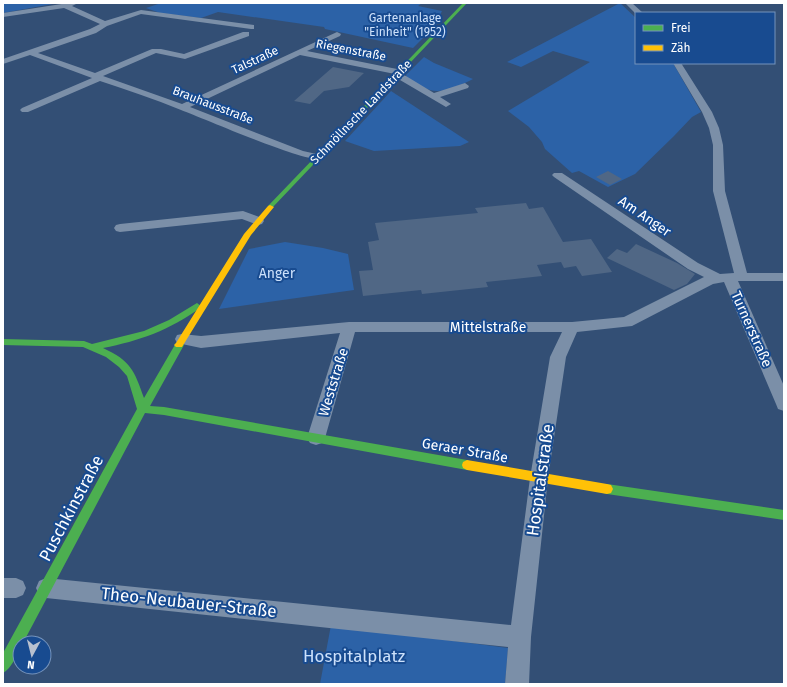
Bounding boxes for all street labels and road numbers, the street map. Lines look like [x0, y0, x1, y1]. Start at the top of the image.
street label: Riegenstraße [315, 36, 387, 64]
street label: Talstraße [229, 43, 281, 77]
street label: Schmöllnsche Landstraße [307, 57, 415, 167]
street label: Brauhausstraße [171, 83, 255, 127]
street label: Am Anger [615, 193, 675, 241]
street label: Turnerstraße [727, 289, 776, 370]
street label: Mittelstraße [450, 319, 526, 336]
street label: Weststraße [315, 346, 352, 418]
street label: Hospitalstraße [522, 423, 559, 538]
street label: Geraer Straße [421, 435, 509, 466]
street label: Puschkinstraße [35, 451, 108, 565]
street label: Theo-Neubauer-Straße [100, 583, 278, 622]

